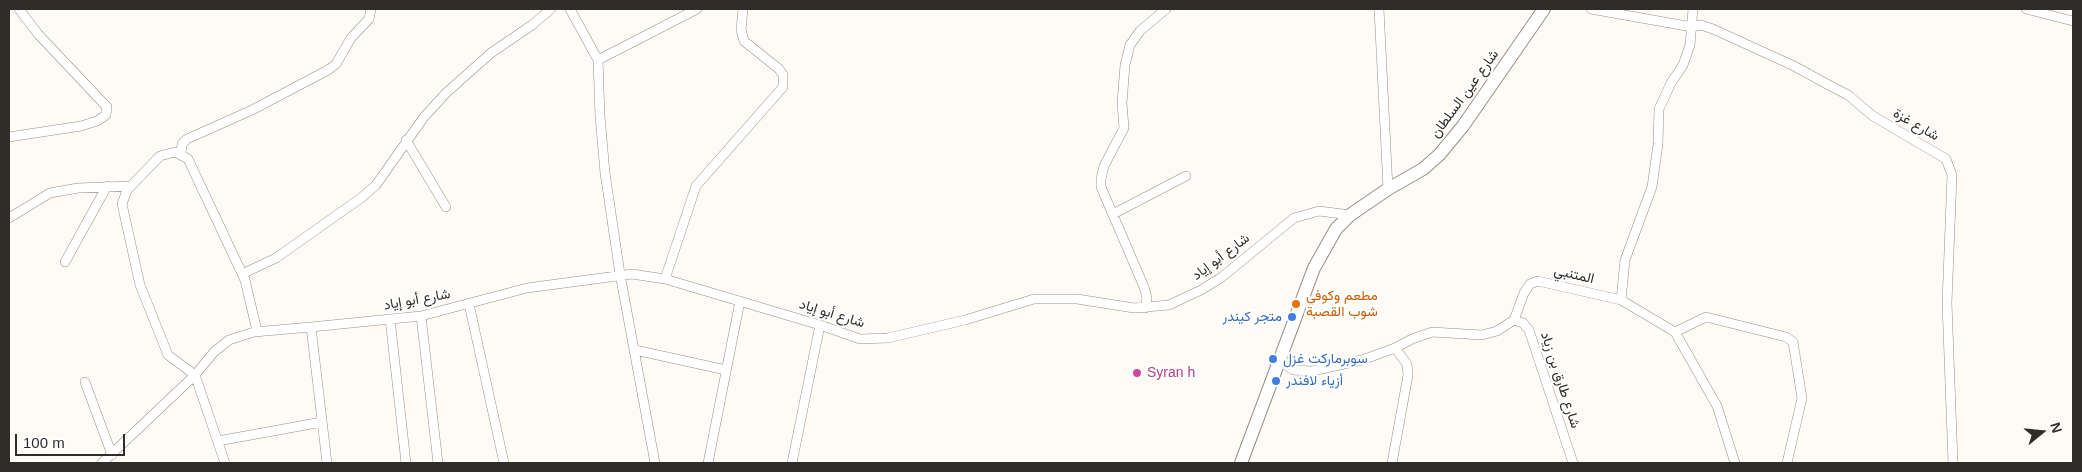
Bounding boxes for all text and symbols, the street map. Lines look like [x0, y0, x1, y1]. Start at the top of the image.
street label: شارع عين السلطان [1427, 47, 1503, 141]
street label: شارع غزة [1890, 105, 1942, 145]
street label: شارع أبو إياد [1189, 230, 1253, 284]
street label: المتنبي [1552, 262, 1596, 288]
street label: شارع أبو إياد [382, 286, 452, 314]
place label: مطعم وكوفي شوب القصبة [1306, 288, 1378, 321]
street label: شارع أبو إياد [797, 296, 867, 332]
marker: مطعم وكوفي شوب القصبة [1290, 298, 1302, 310]
place label: متجر كيندر [1222, 309, 1282, 325]
marker: متجر كيندر [1286, 311, 1298, 323]
street label: شارع طارق بن زياد [1536, 330, 1584, 430]
place label: سوبرماركت غزل [1283, 351, 1368, 367]
marker: سوبرماركت غزل [1267, 353, 1279, 365]
place label: Syran h [1147, 365, 1195, 381]
marker: Syran h [1131, 367, 1143, 379]
place label: أزياء لافندر [1286, 373, 1343, 389]
marker: أزياء لافندر [1270, 375, 1282, 387]
north arrow [2017, 407, 2067, 457]
text: N [2047, 420, 2065, 435]
scale bar [18, 424, 128, 456]
text: 100 m [23, 434, 65, 451]

